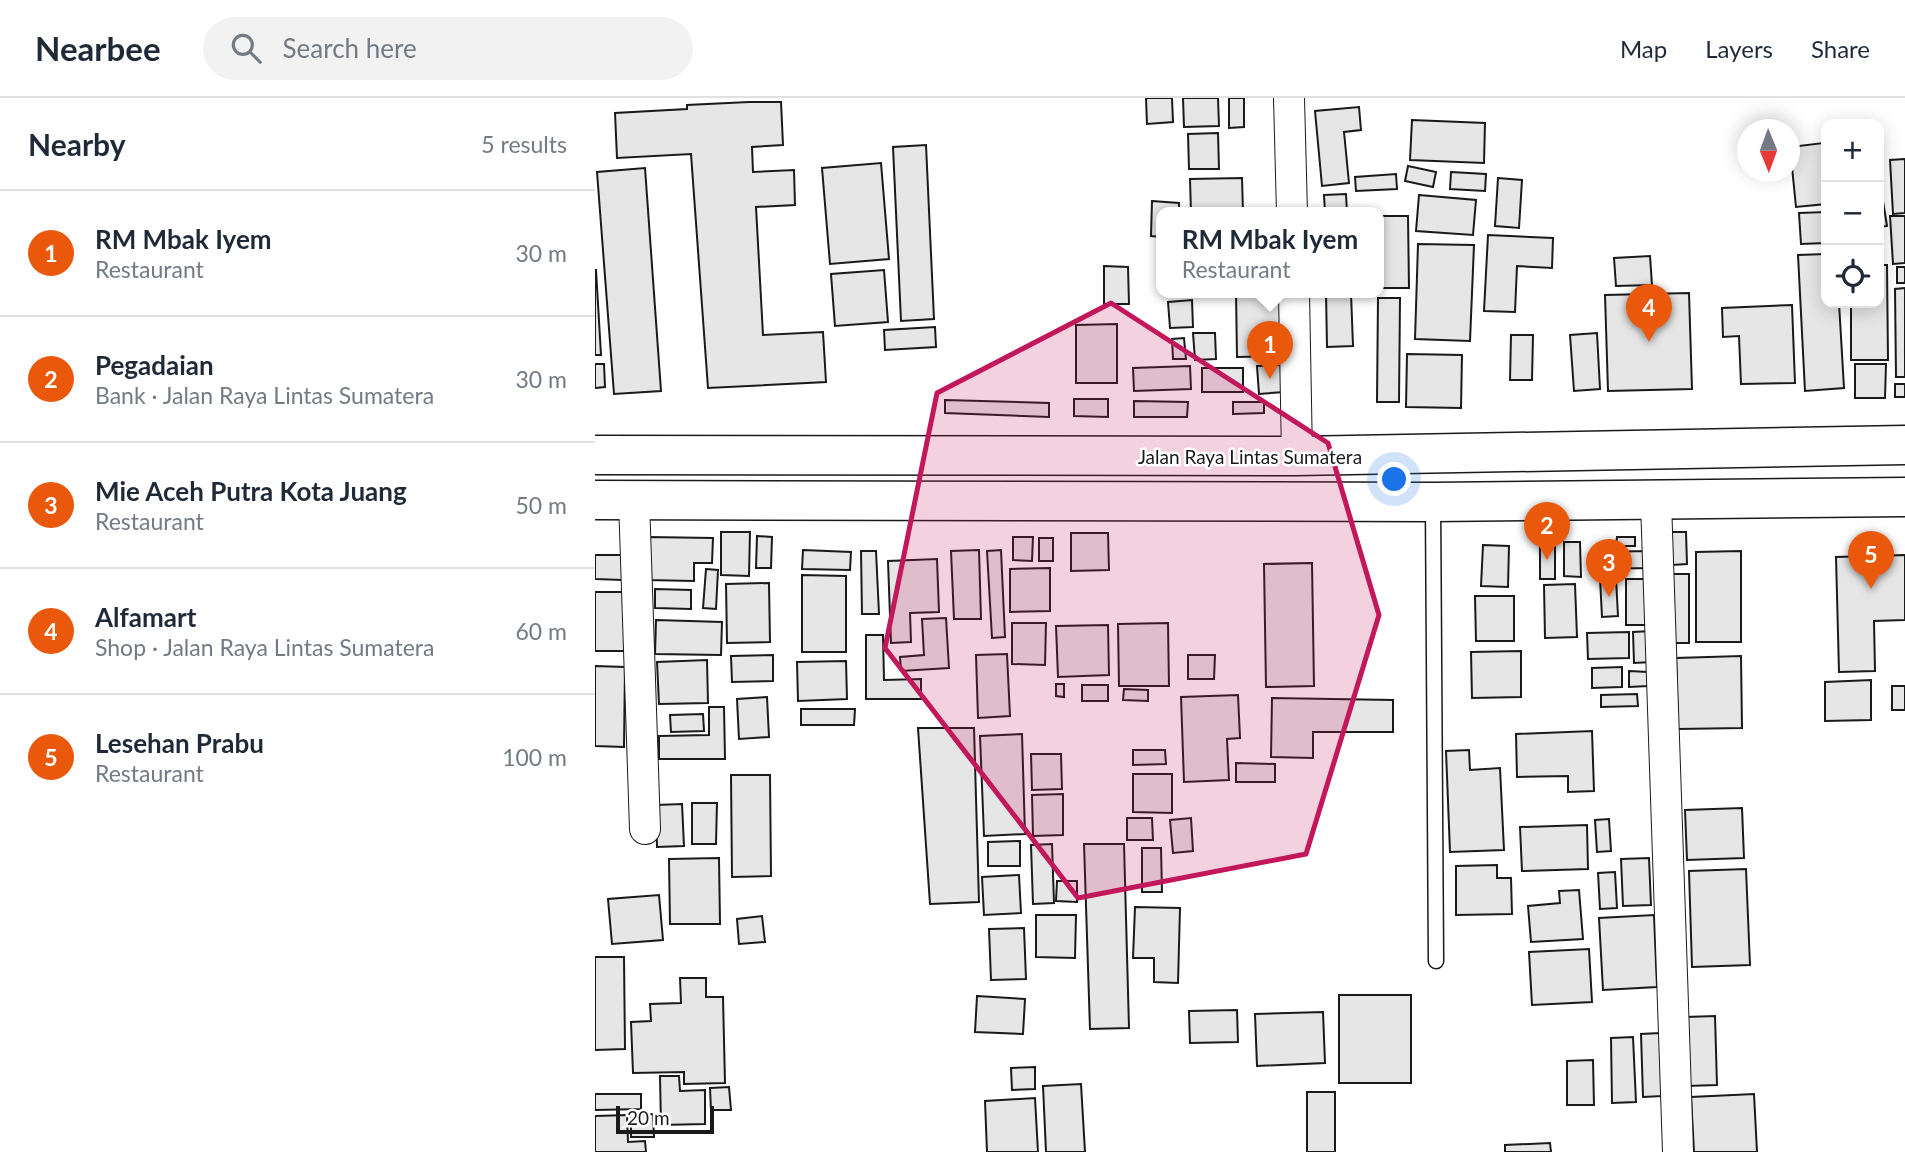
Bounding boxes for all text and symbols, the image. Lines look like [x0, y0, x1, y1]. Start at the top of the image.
search box [203, 17, 693, 80]
text: Nearbee [35, 28, 161, 68]
icon: search [227, 29, 265, 67]
text: Search here [283, 32, 417, 64]
text: Map [1620, 34, 1667, 63]
text: Layers [1705, 34, 1773, 63]
text: Share [1811, 34, 1870, 63]
north arrow [1737, 119, 1800, 182]
map controls [1821, 119, 1884, 308]
button: + [1821, 119, 1884, 182]
text: Nearby [28, 126, 126, 162]
text: 5 results [481, 130, 567, 158]
button: − [1821, 182, 1884, 245]
popup [1156, 207, 1384, 298]
text: RM Mbak Iyem [95, 223, 272, 255]
text: RM Mbak Iyem [1182, 223, 1358, 255]
text: 1 [44, 239, 58, 267]
text: 30 m [516, 239, 567, 267]
button: locate [1821, 245, 1884, 308]
text: Restaurant [95, 255, 204, 283]
text: Restaurant [1182, 255, 1291, 283]
pin: 4 [1626, 284, 1672, 342]
pin: 1 [1247, 321, 1293, 379]
text: Pegadaian [95, 349, 214, 381]
text: 2 [44, 365, 58, 393]
text: 30 m [516, 365, 567, 393]
text: Bank · Jalan Raya Lintas Sumatera [95, 381, 434, 409]
street label: Jalan Raya Lintas Sumatera [1138, 445, 1362, 468]
your location [1377, 462, 1411, 496]
text: Mie Aceh Putra Kota Juang [95, 475, 407, 507]
text: 3 [44, 491, 58, 519]
text: 50 m [516, 491, 567, 519]
pin: 2 [1524, 502, 1570, 560]
text: Restaurant [95, 507, 204, 535]
pin: 5 [1848, 531, 1894, 589]
pin: 3 [1586, 539, 1632, 597]
text: Alfamart [95, 601, 196, 633]
text: 4 [44, 617, 58, 645]
text: 60 m [516, 617, 567, 645]
text: Shop · Jalan Raya Lintas Sumatera [95, 633, 435, 661]
text: Lesehan Prabu [95, 727, 264, 759]
text: 5 [44, 743, 58, 771]
text: 100 m [502, 743, 567, 771]
text: Restaurant [95, 759, 204, 787]
scale bar [616, 1103, 714, 1135]
text: 20 m [627, 1106, 670, 1129]

